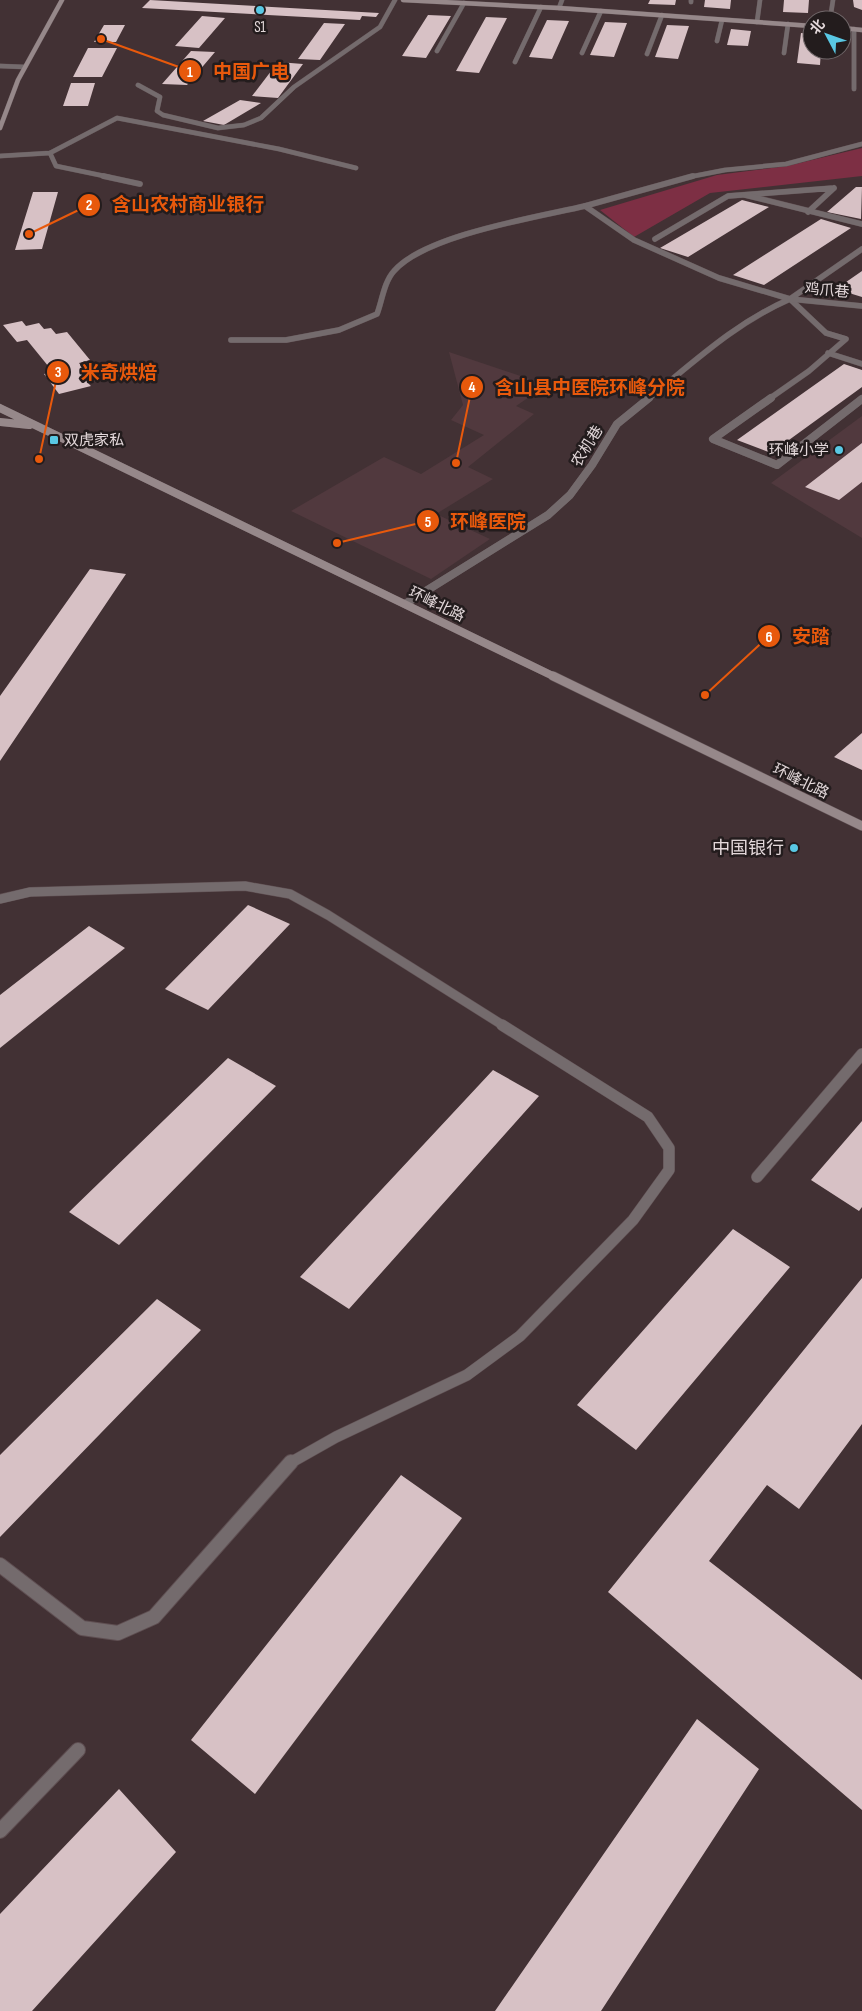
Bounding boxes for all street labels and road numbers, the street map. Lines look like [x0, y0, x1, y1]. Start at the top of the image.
street label: 鸡爪巷 [804, 279, 850, 302]
street label: 农机巷 [567, 422, 607, 470]
street label: 环峰北路 [406, 583, 468, 626]
street label: 环峰北路 [770, 760, 832, 803]

